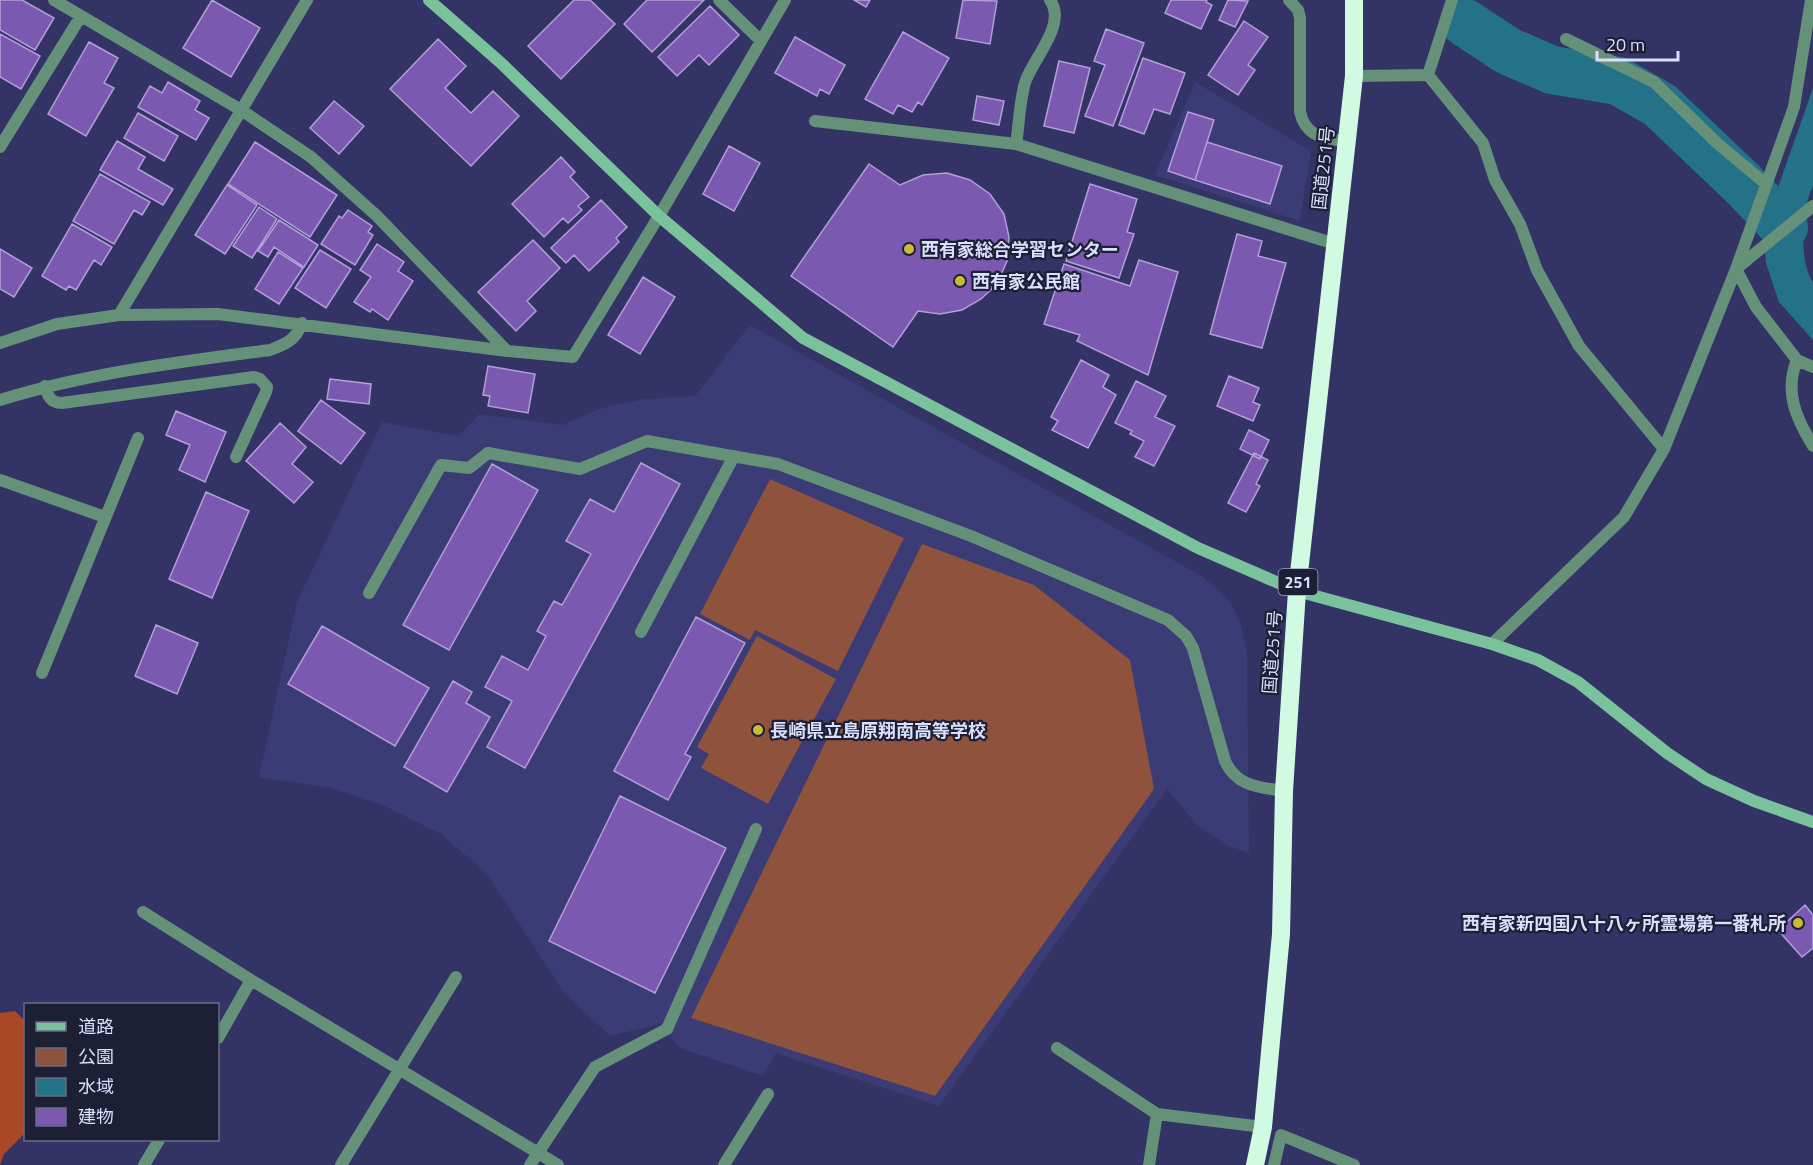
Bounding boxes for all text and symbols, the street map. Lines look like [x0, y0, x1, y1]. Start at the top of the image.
scale bar [1597, 24, 1678, 62]
text: 20 m [1606, 31, 1645, 58]
street label: 国道251号 [1305, 125, 1341, 211]
place label: 西有家総合学習センター [921, 236, 1119, 263]
marker: 西有家総合学習センター [902, 242, 916, 256]
place label: 西有家公民館 [972, 268, 1080, 295]
marker: 西有家公民館 [953, 274, 967, 288]
road number: 251 [1278, 569, 1318, 595]
street label: 国道251号 [1256, 609, 1288, 695]
place label: 長崎県立島原翔南高等学校 [770, 717, 986, 744]
marker: 長崎県立島原翔南高等学校 [751, 723, 765, 737]
place label: 西有家新四国八十八ヶ所霊場第一番札所 [1462, 910, 1786, 937]
marker: 西有家新四国八十八ヶ所霊場第一番札所 [1791, 916, 1805, 930]
legend [24, 1003, 219, 1141]
text: 道路 [78, 1013, 114, 1040]
text: 公園 [78, 1043, 114, 1070]
text: 水域 [78, 1073, 114, 1100]
text: 建物 [78, 1103, 114, 1130]

